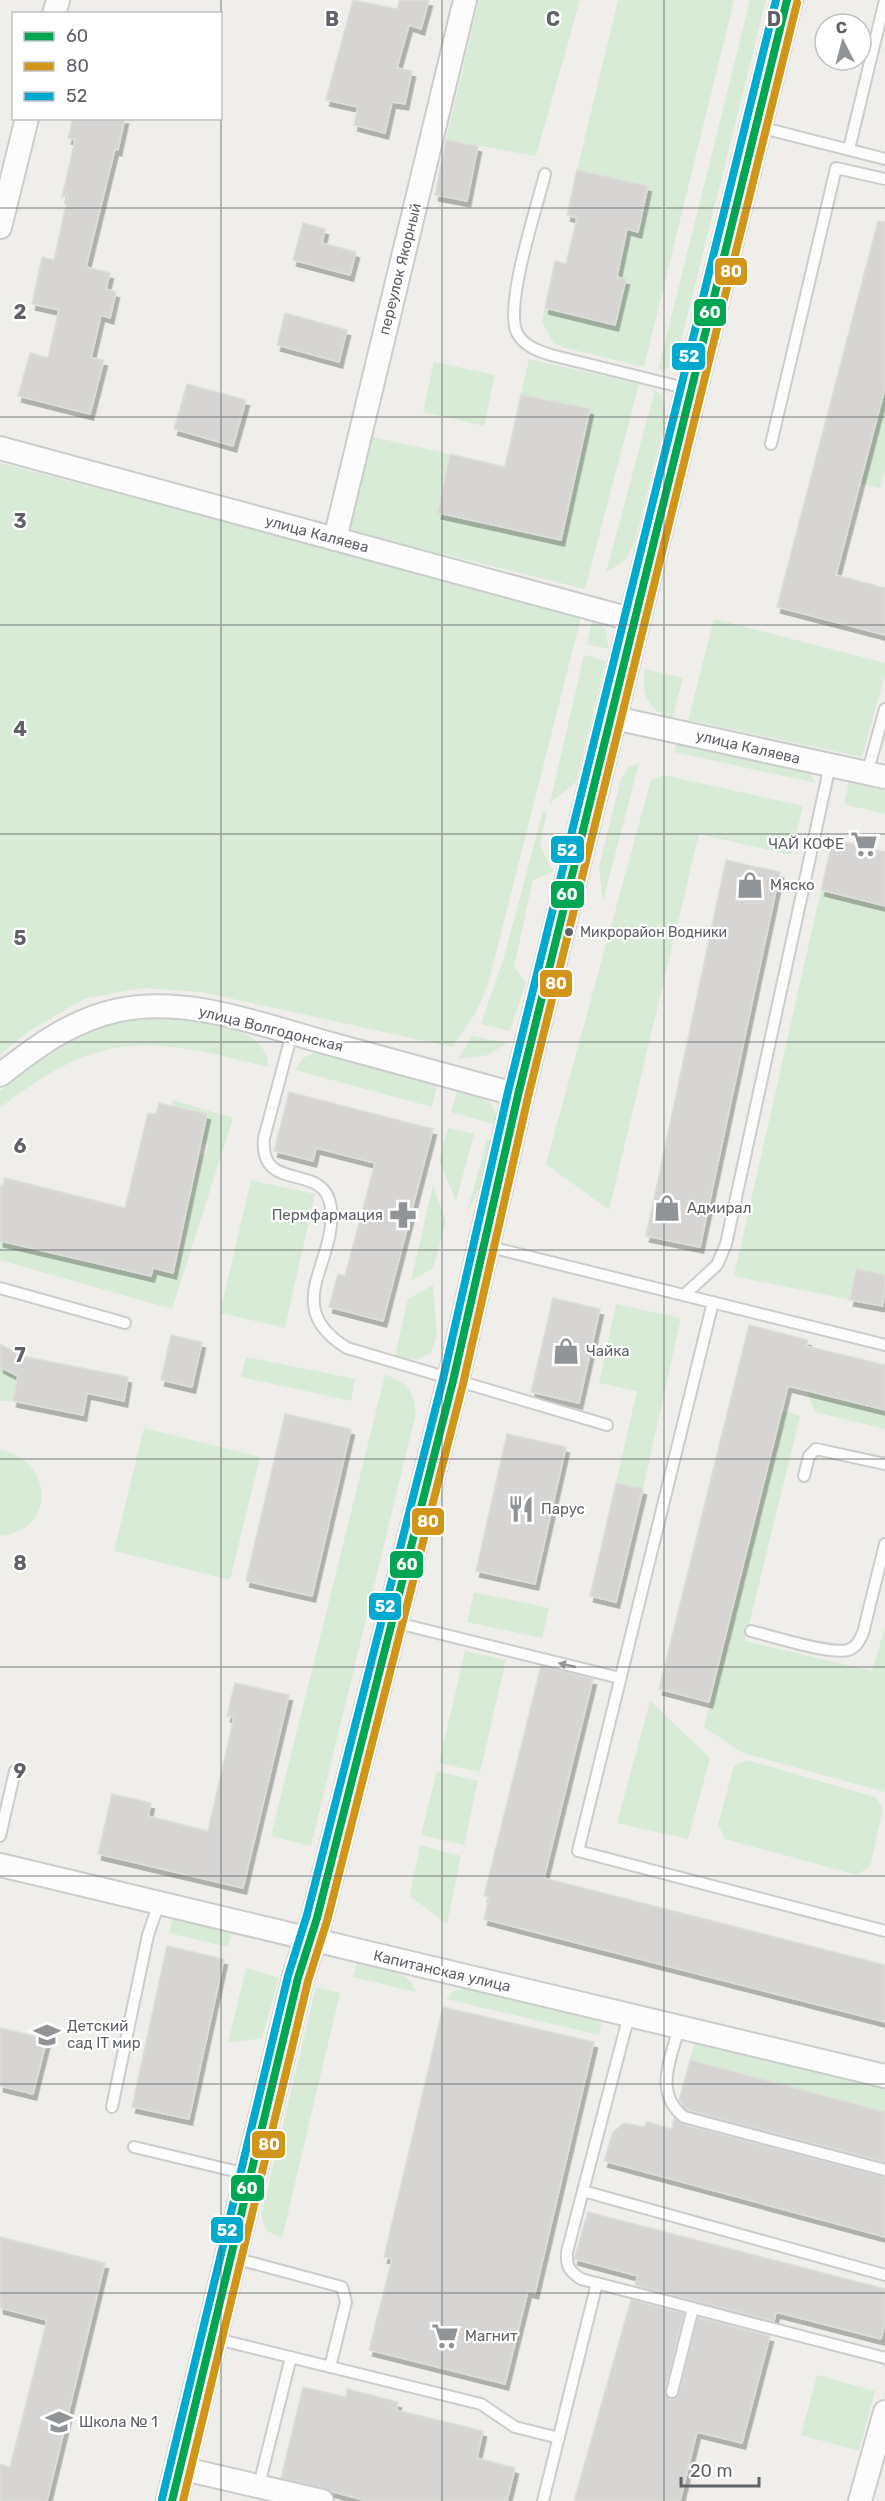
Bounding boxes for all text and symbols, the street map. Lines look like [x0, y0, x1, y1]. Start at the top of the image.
text: B [325, 7, 339, 31]
text: C [546, 7, 560, 31]
text: D [767, 7, 781, 31]
legend [12, 12, 222, 120]
north arrow [813, 12, 873, 72]
text: С [835, 18, 848, 38]
text: 60 [66, 25, 88, 47]
text: 80 [66, 55, 89, 77]
text: 52 [66, 85, 87, 107]
street label: переулок Якорный [375, 201, 425, 337]
line badge: 80 [714, 257, 748, 286]
text: 80 [720, 262, 742, 281]
line badge: 60 [693, 298, 727, 327]
text: 2 [14, 300, 27, 324]
text: 60 [699, 303, 721, 322]
line badge: 52 [671, 342, 706, 371]
text: 52 [679, 347, 699, 366]
text: 3 [13, 509, 27, 533]
street label: улица Каляева [263, 512, 371, 556]
text: 4 [13, 717, 27, 741]
street label: улица Каляева [694, 726, 802, 768]
supermarket icon: ЧАЙ КОФЕ [849, 829, 879, 859]
line badge: 52 [550, 835, 585, 864]
place label: ЧАЙ КОФЕ [768, 835, 844, 853]
text: 52 [557, 841, 577, 860]
shop icon: Мяско [735, 870, 765, 900]
place label: Мяско [770, 876, 815, 894]
line badge: 60 [550, 880, 585, 909]
text: 60 [556, 885, 578, 904]
place label: Микрорайон Водники [580, 924, 727, 941]
text: 5 [14, 926, 27, 950]
marker: Микрорайон Водники [563, 926, 575, 938]
line badge: 80 [539, 969, 573, 998]
text: 80 [545, 974, 567, 993]
street label: улица Волгодонская [197, 1002, 345, 1056]
text: 6 [13, 1134, 27, 1158]
shop icon: Адмирал [652, 1193, 682, 1223]
place label: Адмирал [687, 1199, 751, 1217]
pharmacy icon: Пермфармация [388, 1200, 418, 1230]
place label: Пермфармация [272, 1206, 383, 1224]
shop icon: Чайка [551, 1336, 581, 1366]
place label: Чайка [586, 1342, 630, 1360]
text: 7 [14, 1343, 26, 1367]
restaurant icon: Парус [506, 1494, 536, 1524]
place label: Парус [541, 1500, 585, 1518]
line badge: 80 [411, 1507, 445, 1536]
text: 80 [417, 1512, 439, 1531]
line badge: 60 [389, 1550, 424, 1579]
text: 8 [13, 1551, 27, 1575]
text: 60 [396, 1555, 418, 1574]
line badge: 52 [368, 1592, 402, 1621]
text: 52 [375, 1597, 395, 1616]
one-way arrow [558, 1659, 576, 1669]
text: 9 [14, 1759, 27, 1783]
street label: Капитанская улица [371, 1946, 513, 1996]
place label: Детский сад IT мир [67, 2017, 141, 2052]
school or university icon: Детский сад IT мир [32, 2020, 62, 2050]
line badge: 80 [251, 2130, 286, 2159]
text: 80 [258, 2135, 280, 2154]
line badge: 60 [230, 2174, 265, 2202]
text: 60 [236, 2179, 258, 2198]
line badge: 52 [210, 2216, 244, 2244]
text: 52 [217, 2221, 237, 2240]
supermarket icon: Магнит [430, 2321, 460, 2351]
place label: Магнит [465, 2327, 518, 2345]
school or university icon: Школа № 1 [44, 2407, 74, 2437]
place label: Школа № 1 [79, 2413, 158, 2431]
scale bar [681, 2450, 759, 2488]
text: 20 m [690, 2460, 732, 2482]

